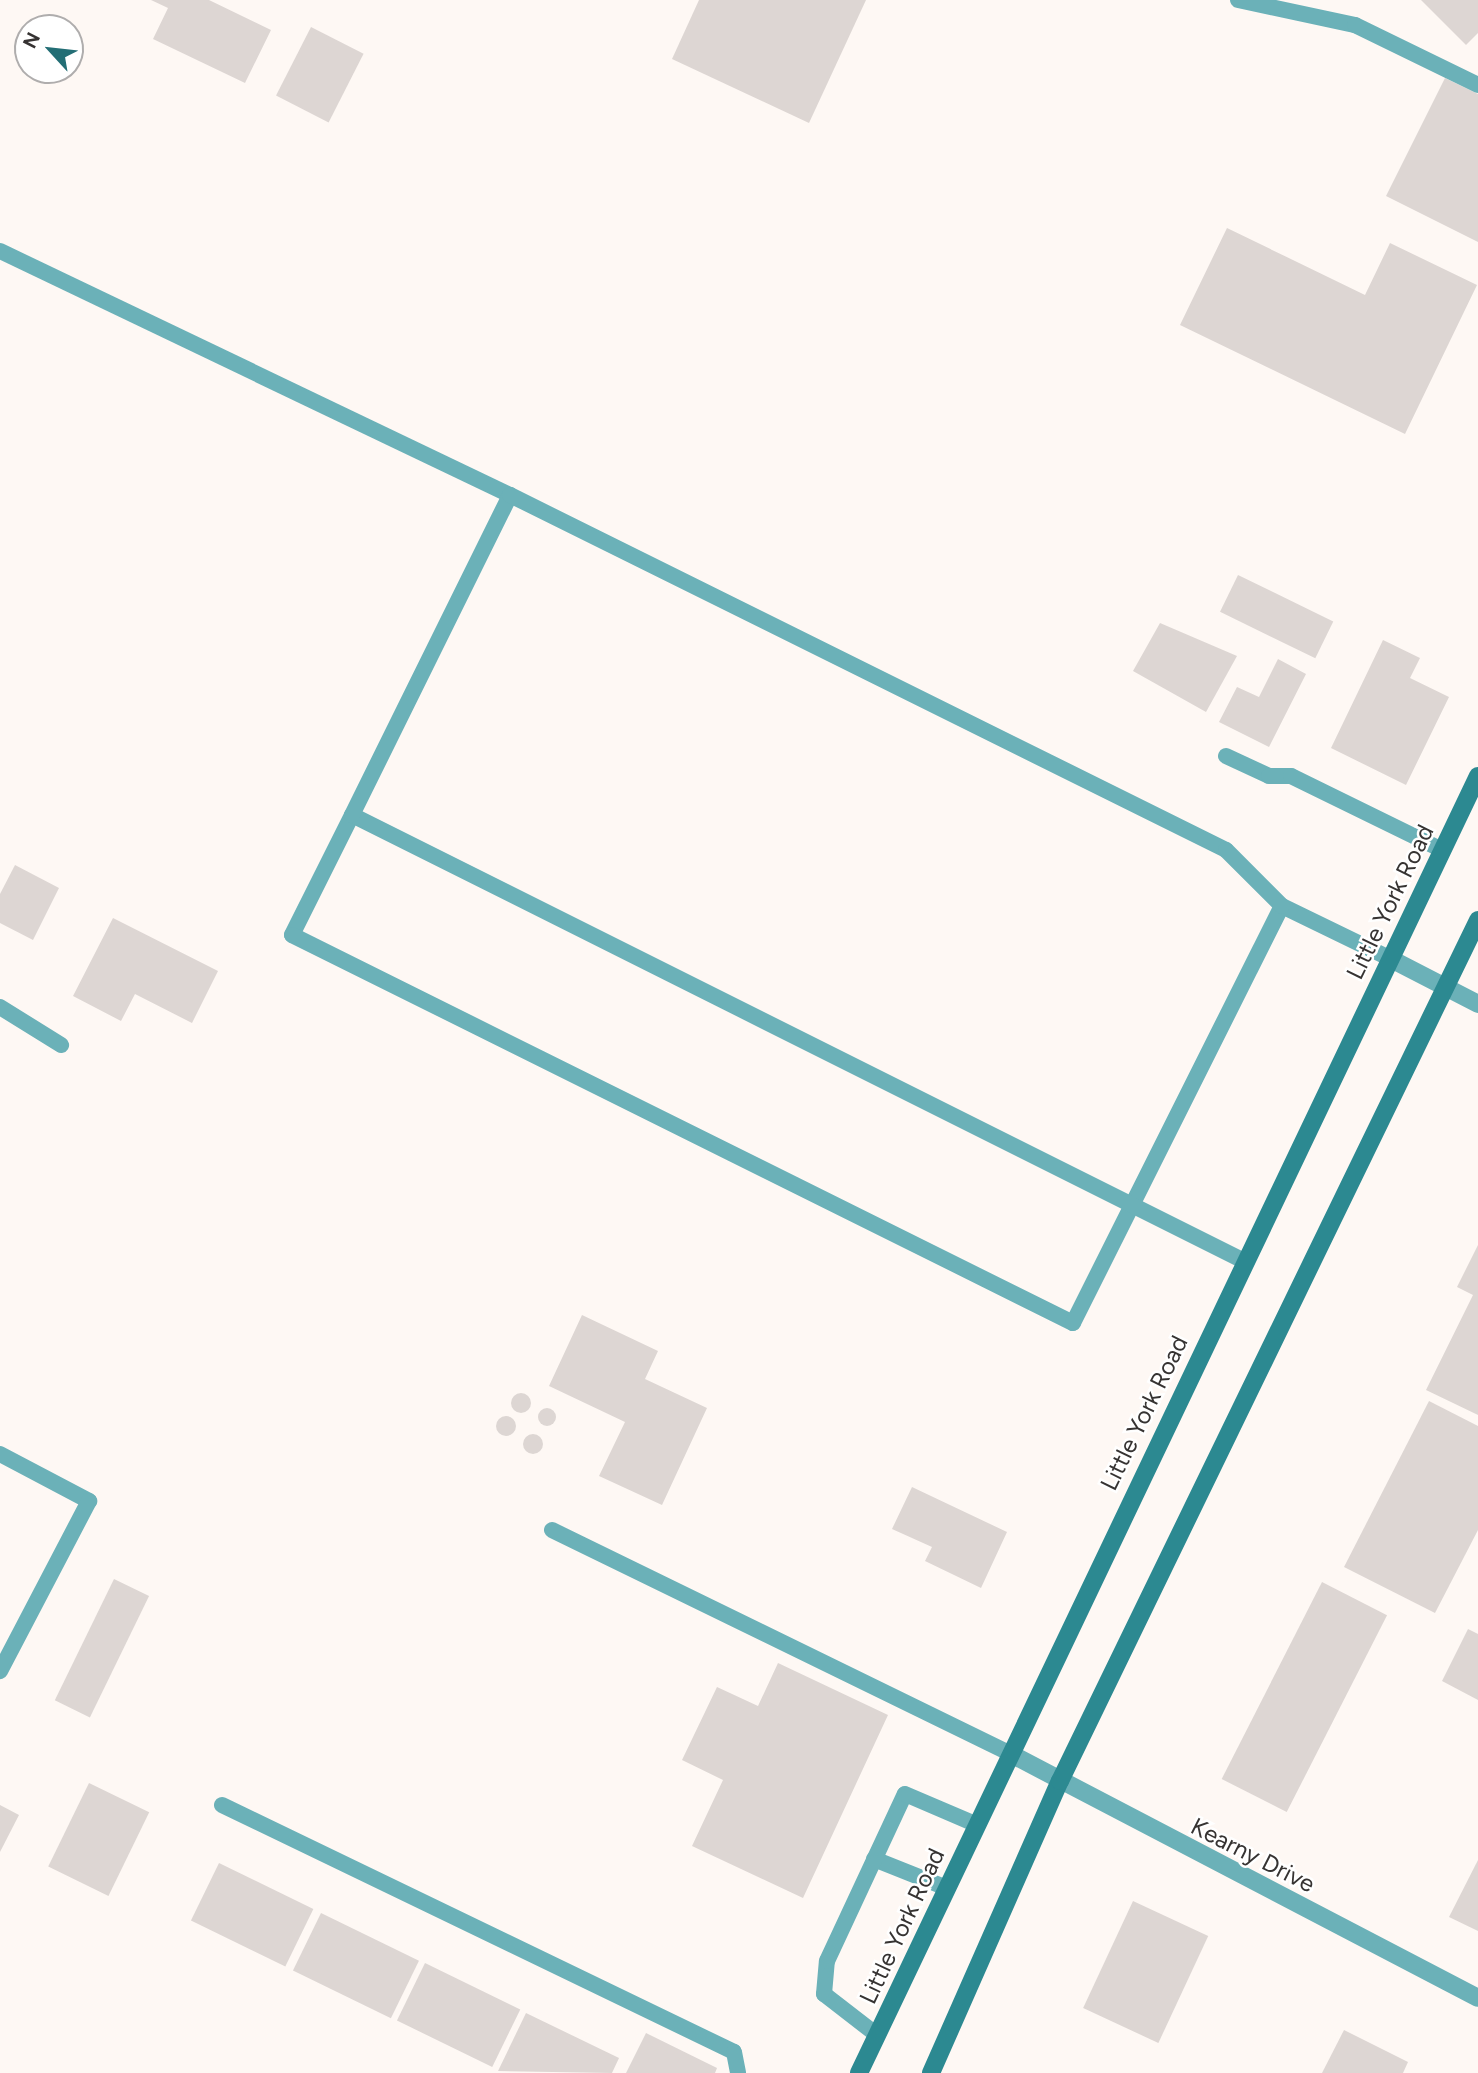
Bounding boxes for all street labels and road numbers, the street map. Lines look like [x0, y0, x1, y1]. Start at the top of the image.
street label: Little York Road [1340, 820, 1440, 984]
street label: Little York Road [1094, 1331, 1194, 1495]
street label: Kearny Drive [1186, 1811, 1320, 1899]
street label: Little York Road [853, 1844, 951, 2008]

